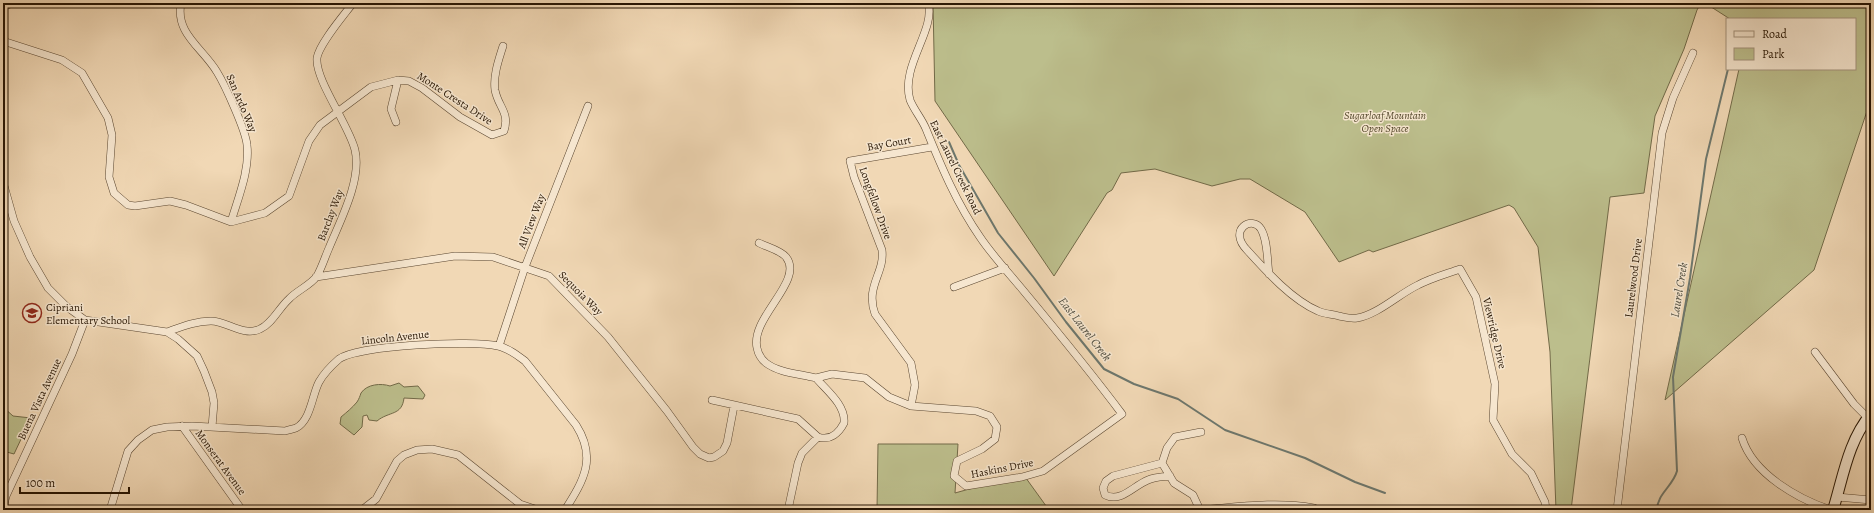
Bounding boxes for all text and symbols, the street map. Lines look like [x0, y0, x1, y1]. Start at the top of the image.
legend [1726, 18, 1856, 70]
text: Road [1762, 26, 1788, 42]
text: Park [1762, 46, 1785, 62]
street label: Monte Cresta Drive [414, 68, 495, 128]
street label: San Ardo Way [223, 72, 261, 135]
park label: Sugarloaf Mountain Open Space [1344, 108, 1427, 136]
street label: East Laurel Creek Road [926, 117, 985, 217]
street label: Bay Court [866, 132, 913, 155]
street label: Longfellow Drive [855, 165, 896, 242]
street label: Barclay Way [314, 187, 347, 243]
street label: All View Way [514, 192, 549, 251]
street label: Laurelwood Drive [1621, 238, 1646, 319]
water label: Laurel Creek [1667, 261, 1691, 319]
street label: Sequoia Way [555, 268, 606, 319]
water label: East Laurel Creek [1055, 294, 1115, 365]
street label: Viewridge Drive [1479, 295, 1510, 370]
place label: Cipriani Elementary School [46, 300, 131, 328]
school or university icon: Cipriani Elementary School [21, 302, 43, 324]
street label: Lincoln Avenue [360, 326, 430, 349]
street label: Buena Vista Avenue [14, 356, 65, 442]
street label: Monserat Avenue [192, 426, 250, 498]
street label: Haskins Drive [969, 455, 1035, 482]
scale bar [20, 469, 129, 495]
text: 100 m [26, 475, 55, 491]

